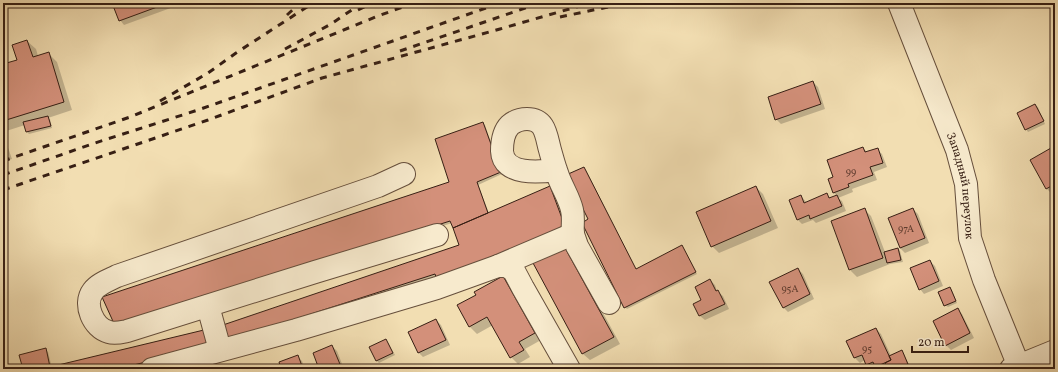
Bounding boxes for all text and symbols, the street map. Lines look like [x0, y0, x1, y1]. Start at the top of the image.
street label: Западный переулок [942, 130, 977, 240]
house number: 99 [846, 165, 856, 179]
house number: 97А [898, 222, 914, 236]
house number: 95А [782, 282, 798, 296]
scale bar [912, 328, 968, 354]
text: 20 m [918, 335, 945, 351]
house number: 95 [862, 342, 872, 356]

